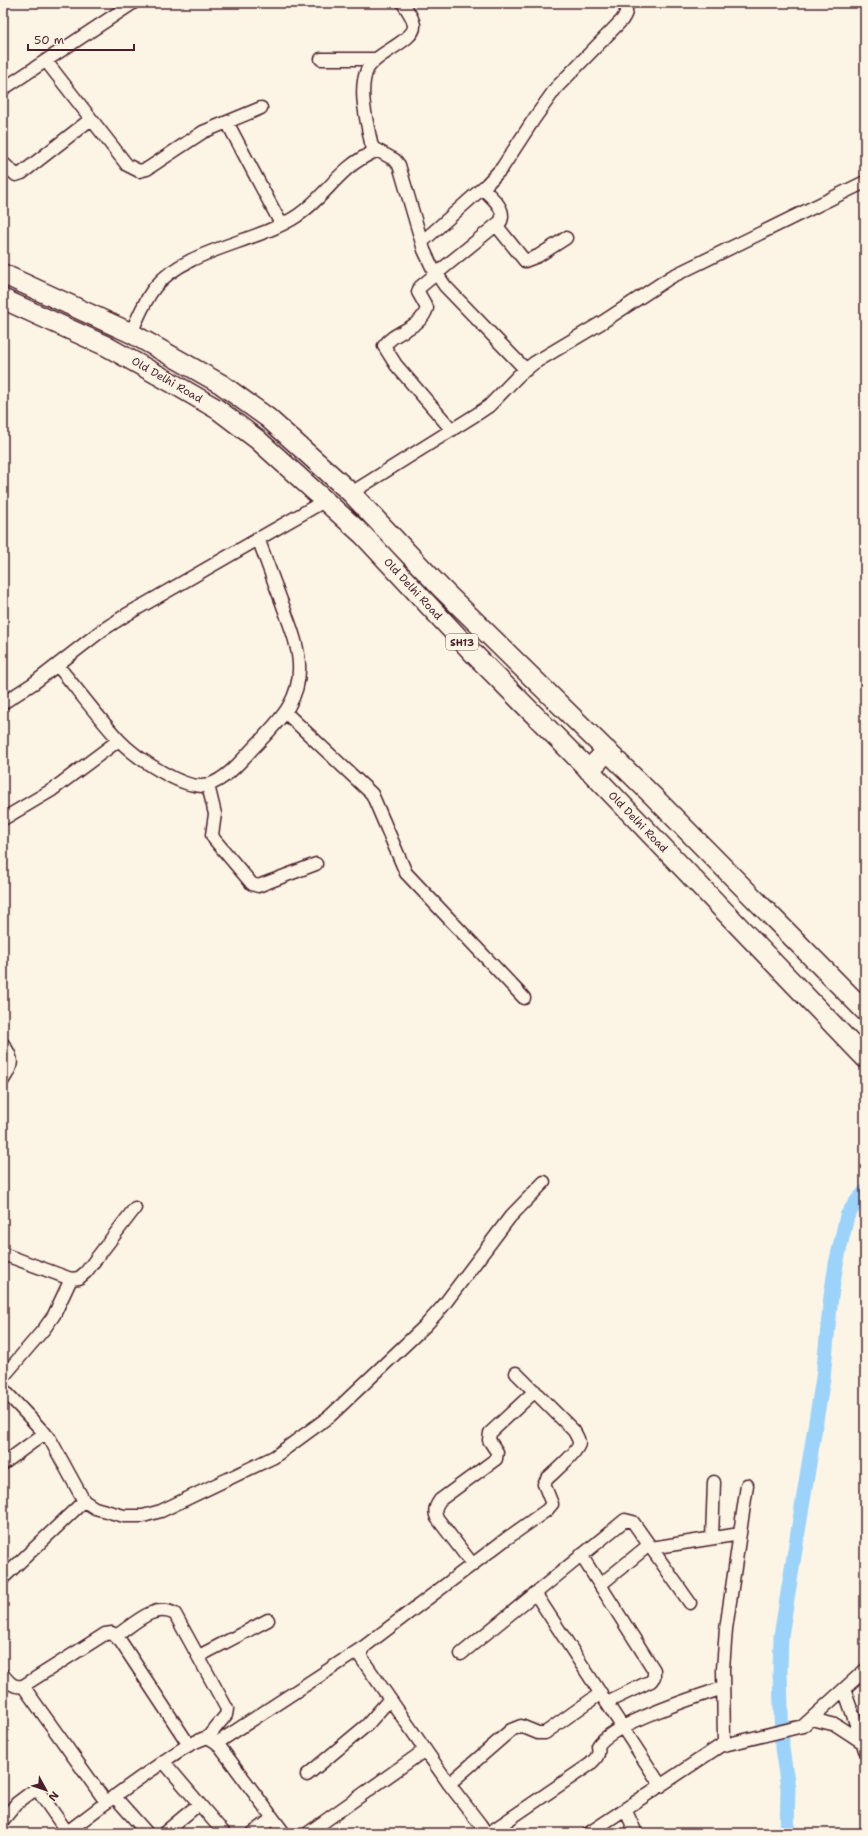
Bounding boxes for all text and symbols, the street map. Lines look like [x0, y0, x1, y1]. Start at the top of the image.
scale bar [28, 26, 134, 52]
text: 50 m [34, 32, 64, 48]
street label: Old Delhi Road [129, 354, 205, 406]
street label: Old Delhi Road [380, 555, 446, 623]
road number: SH13 [446, 634, 478, 650]
street label: Old Delhi Road [605, 788, 671, 856]
north arrow [26, 1770, 66, 1810]
text: N [45, 1788, 62, 1804]

